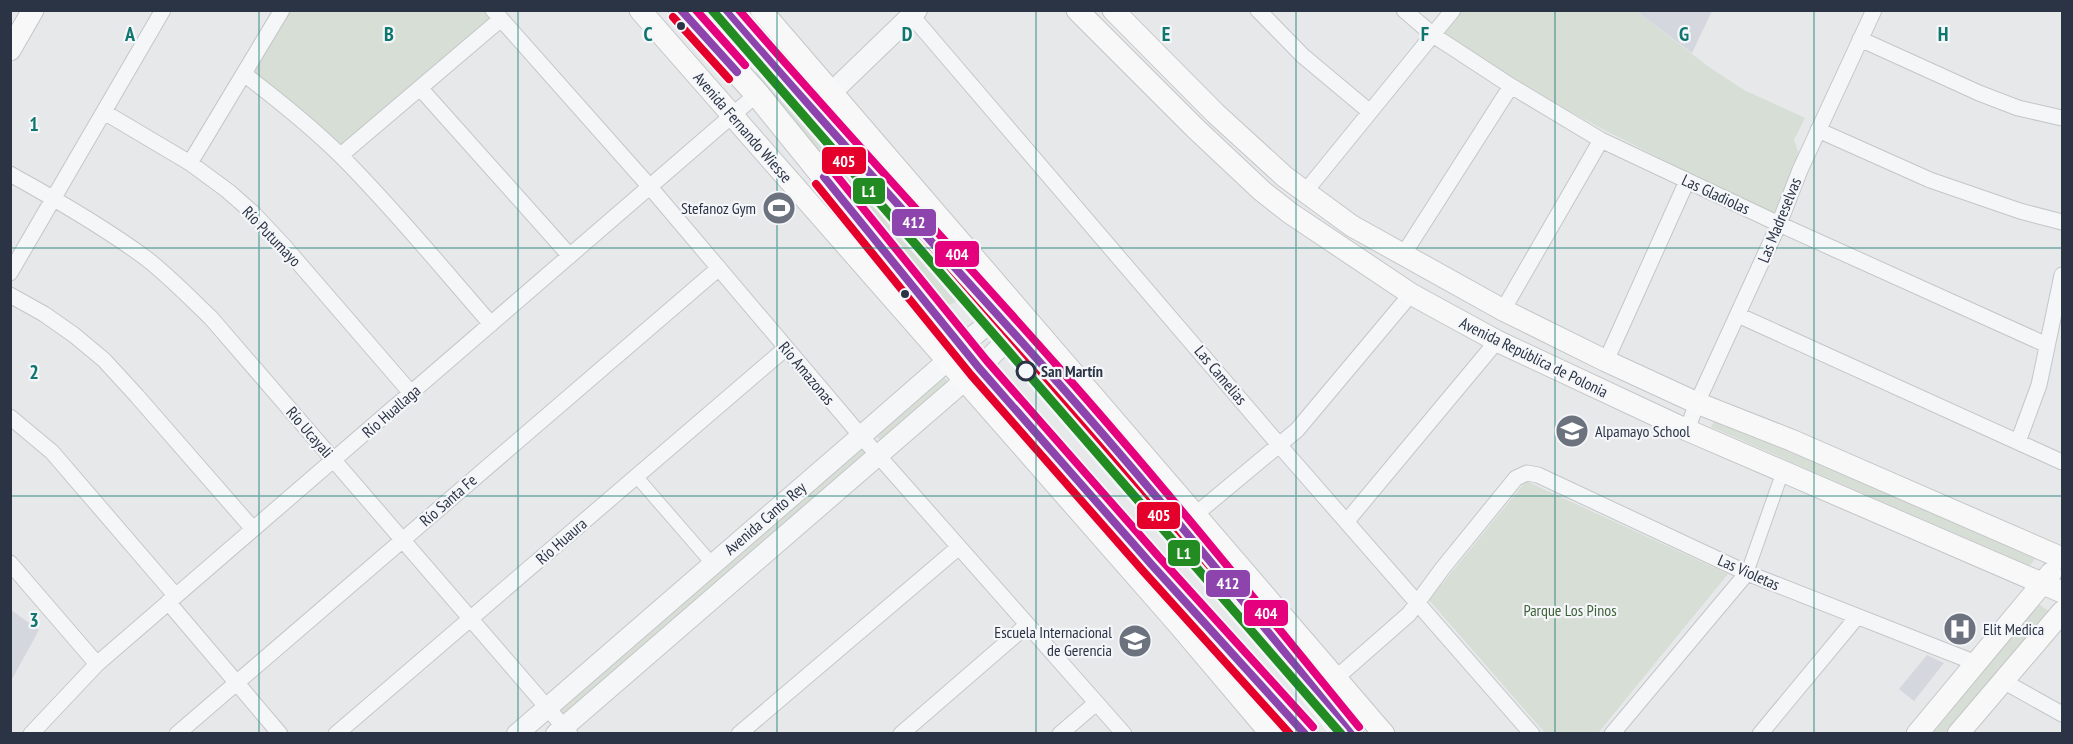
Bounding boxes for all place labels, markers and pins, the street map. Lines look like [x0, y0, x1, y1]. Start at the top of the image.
unlabelled marker [675, 20, 687, 32]
sports icon: Stefanoz Gym [761, 190, 797, 226]
place label: Stefanoz Gym [681, 198, 756, 218]
unlabelled marker [899, 288, 911, 300]
marker: San Martín [1016, 361, 1036, 381]
place label: San Martín [1041, 361, 1103, 381]
school or university icon: Alpamayo School [1554, 413, 1590, 449]
place label: Alpamayo School [1595, 421, 1690, 441]
hospital icon: Elit Medica [1942, 611, 1978, 647]
place label: Elit Medica [1983, 619, 2044, 639]
place label: Escuela Internacional de Gerencia [994, 622, 1112, 660]
school or university icon: Escuela Internacional de Gerencia [1117, 623, 1153, 659]

